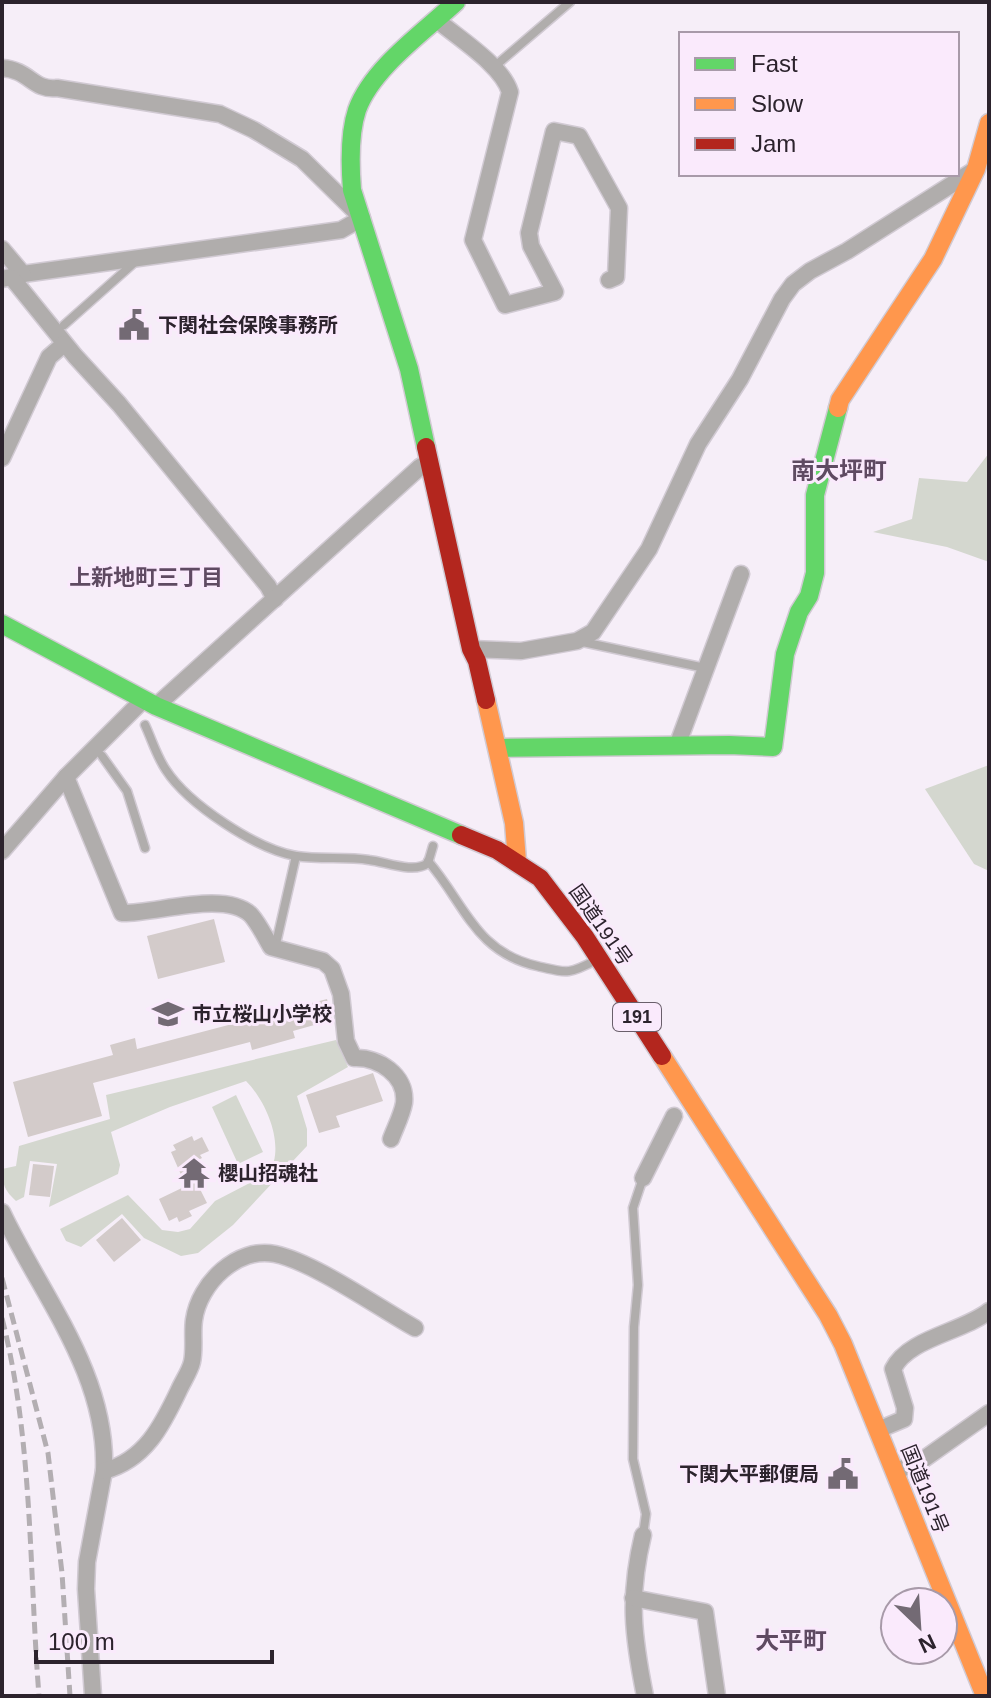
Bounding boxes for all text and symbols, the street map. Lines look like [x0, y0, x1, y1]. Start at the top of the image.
legend [679, 32, 959, 176]
text: Fast [751, 50, 798, 77]
text: Slow [751, 90, 804, 117]
text: Jam [751, 130, 796, 157]
public building icon: 下関社会保険事務所 [117, 308, 151, 342]
place label: 下関社会保険事務所 [158, 314, 338, 336]
district label: 南大坪町 [791, 457, 887, 484]
district label: 上新地町三丁目 [69, 565, 223, 590]
street label: 国道191号 [565, 880, 637, 970]
school or university icon: 市立桜山小学校 [151, 997, 185, 1031]
place label: 市立桜山小学校 [192, 1003, 332, 1025]
road number: 191 [613, 1003, 661, 1031]
temple icon: 櫻山招魂社 [177, 1156, 211, 1190]
place label: 櫻山招魂社 [218, 1162, 318, 1184]
street label: 国道191号 [897, 1442, 953, 1536]
public building icon: 下関大平郵便局 [826, 1457, 860, 1491]
place label: 下関大平郵便局 [679, 1463, 819, 1485]
north arrow [879, 1586, 959, 1666]
scale bar [36, 1614, 272, 1664]
district label: 大平町 [755, 1627, 827, 1654]
text: 100 m [48, 1628, 115, 1655]
text: N [915, 1629, 940, 1658]

